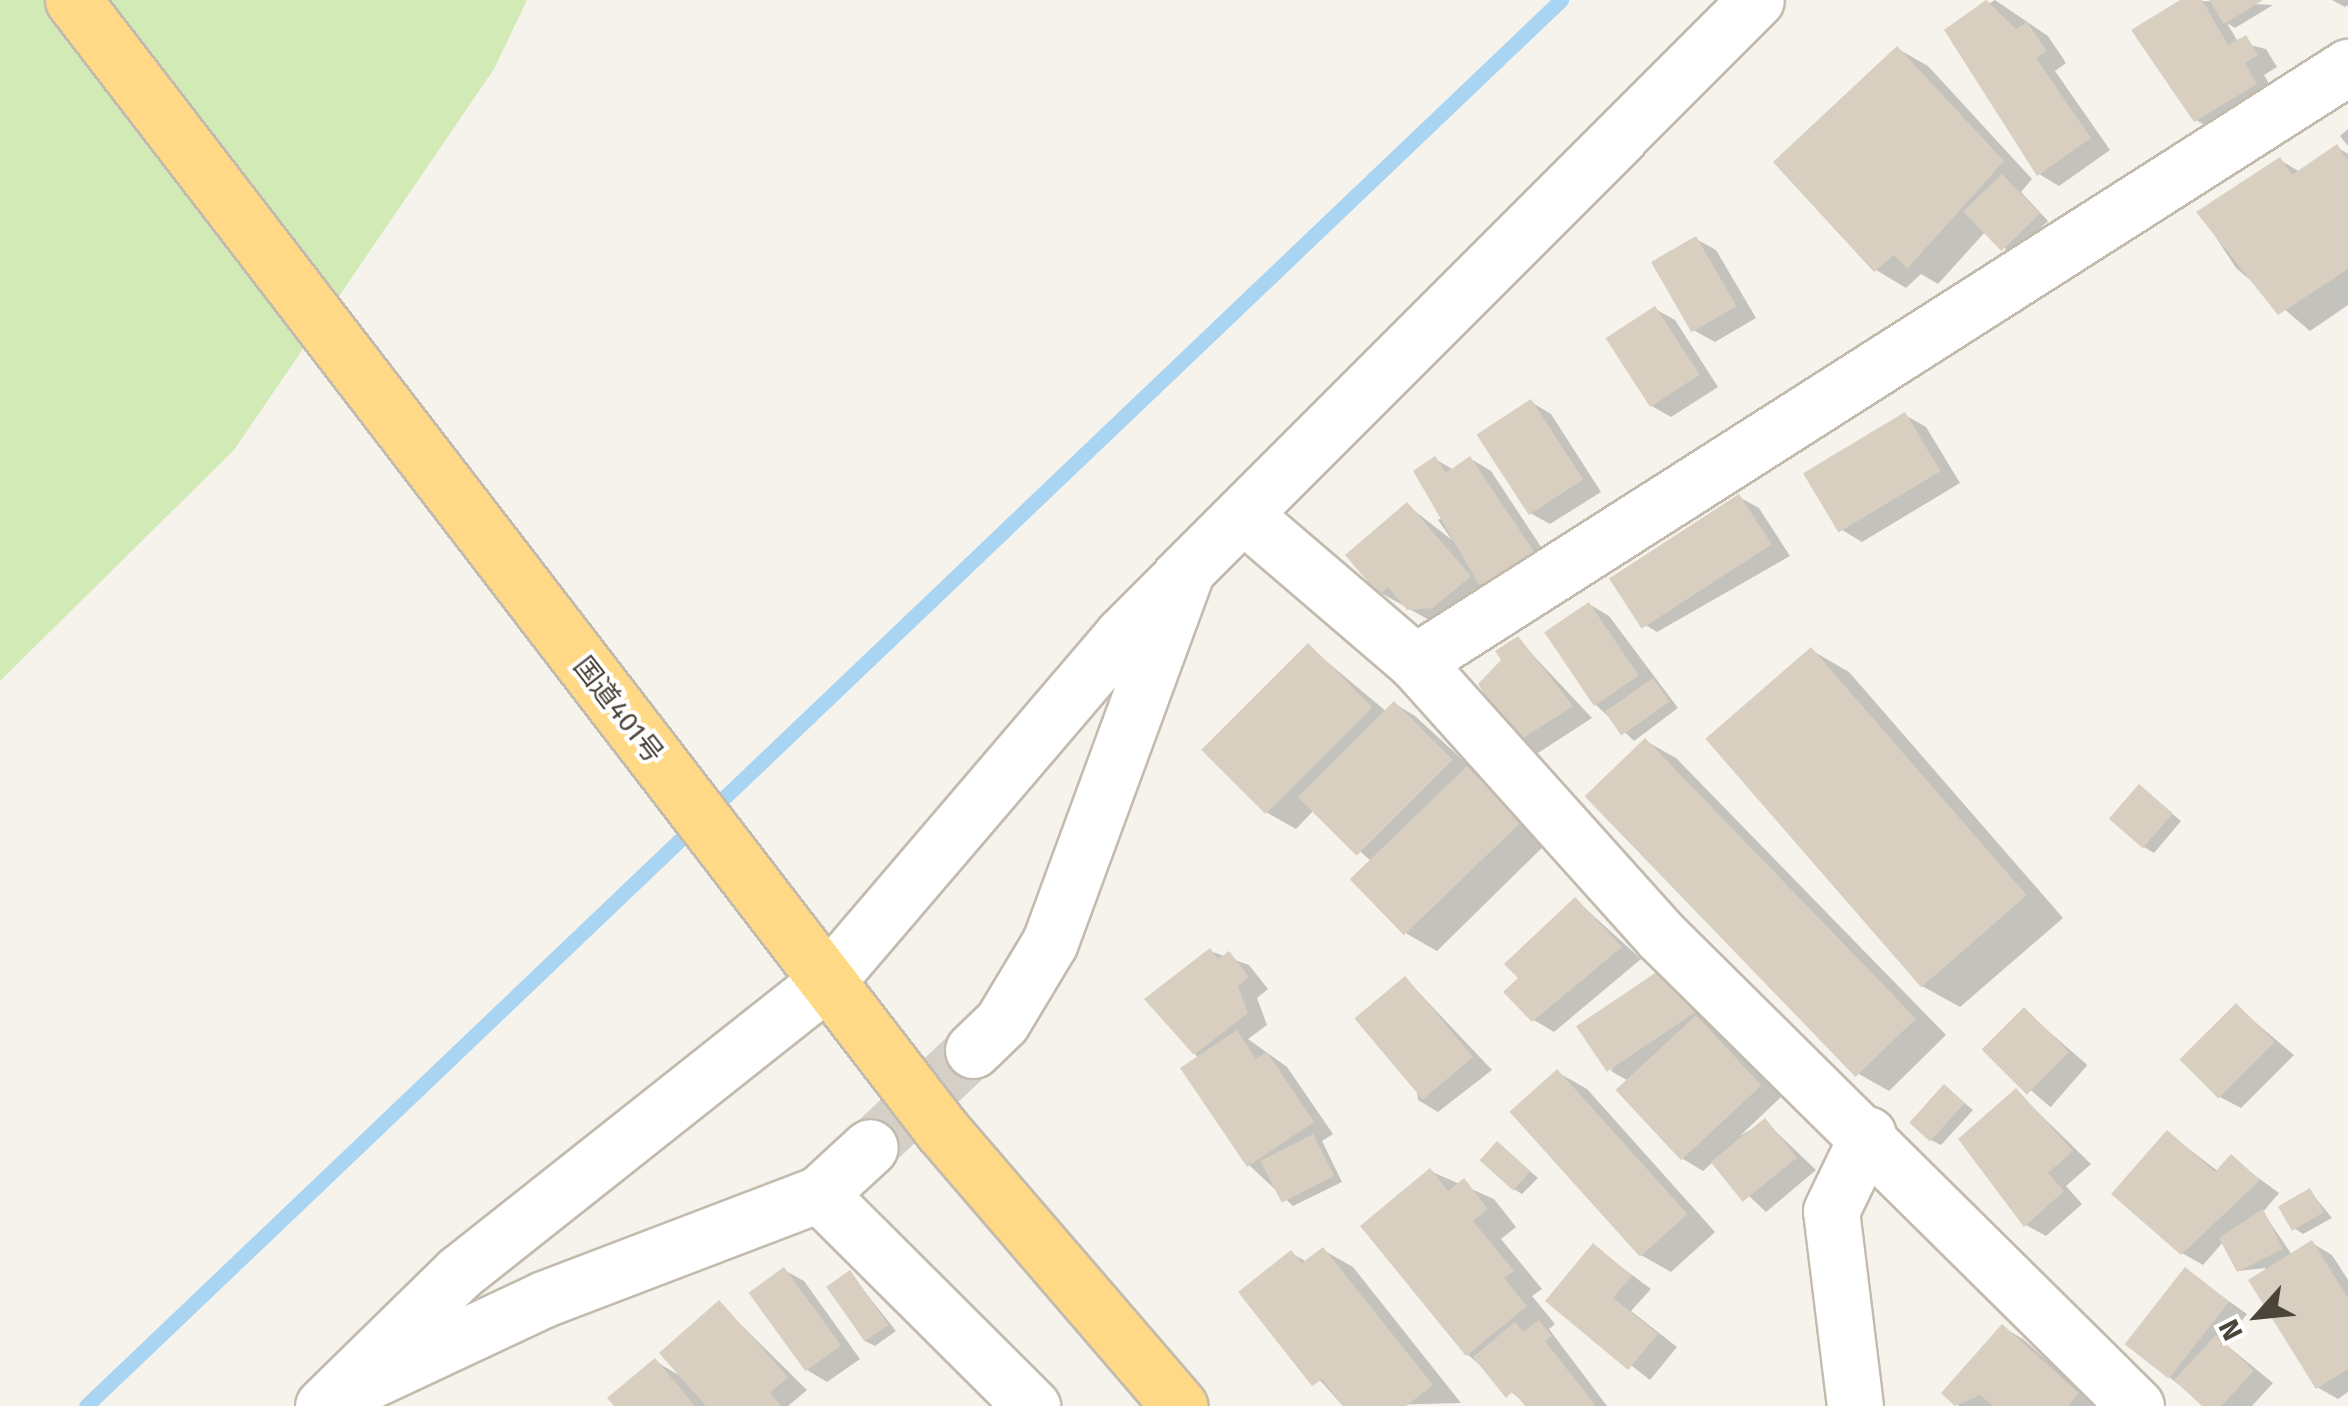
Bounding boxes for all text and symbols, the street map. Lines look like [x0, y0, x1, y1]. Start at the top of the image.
street label: 国道401号 [566, 650, 670, 770]
north arrow [2208, 1266, 2308, 1366]
text: N [2212, 1314, 2250, 1346]

